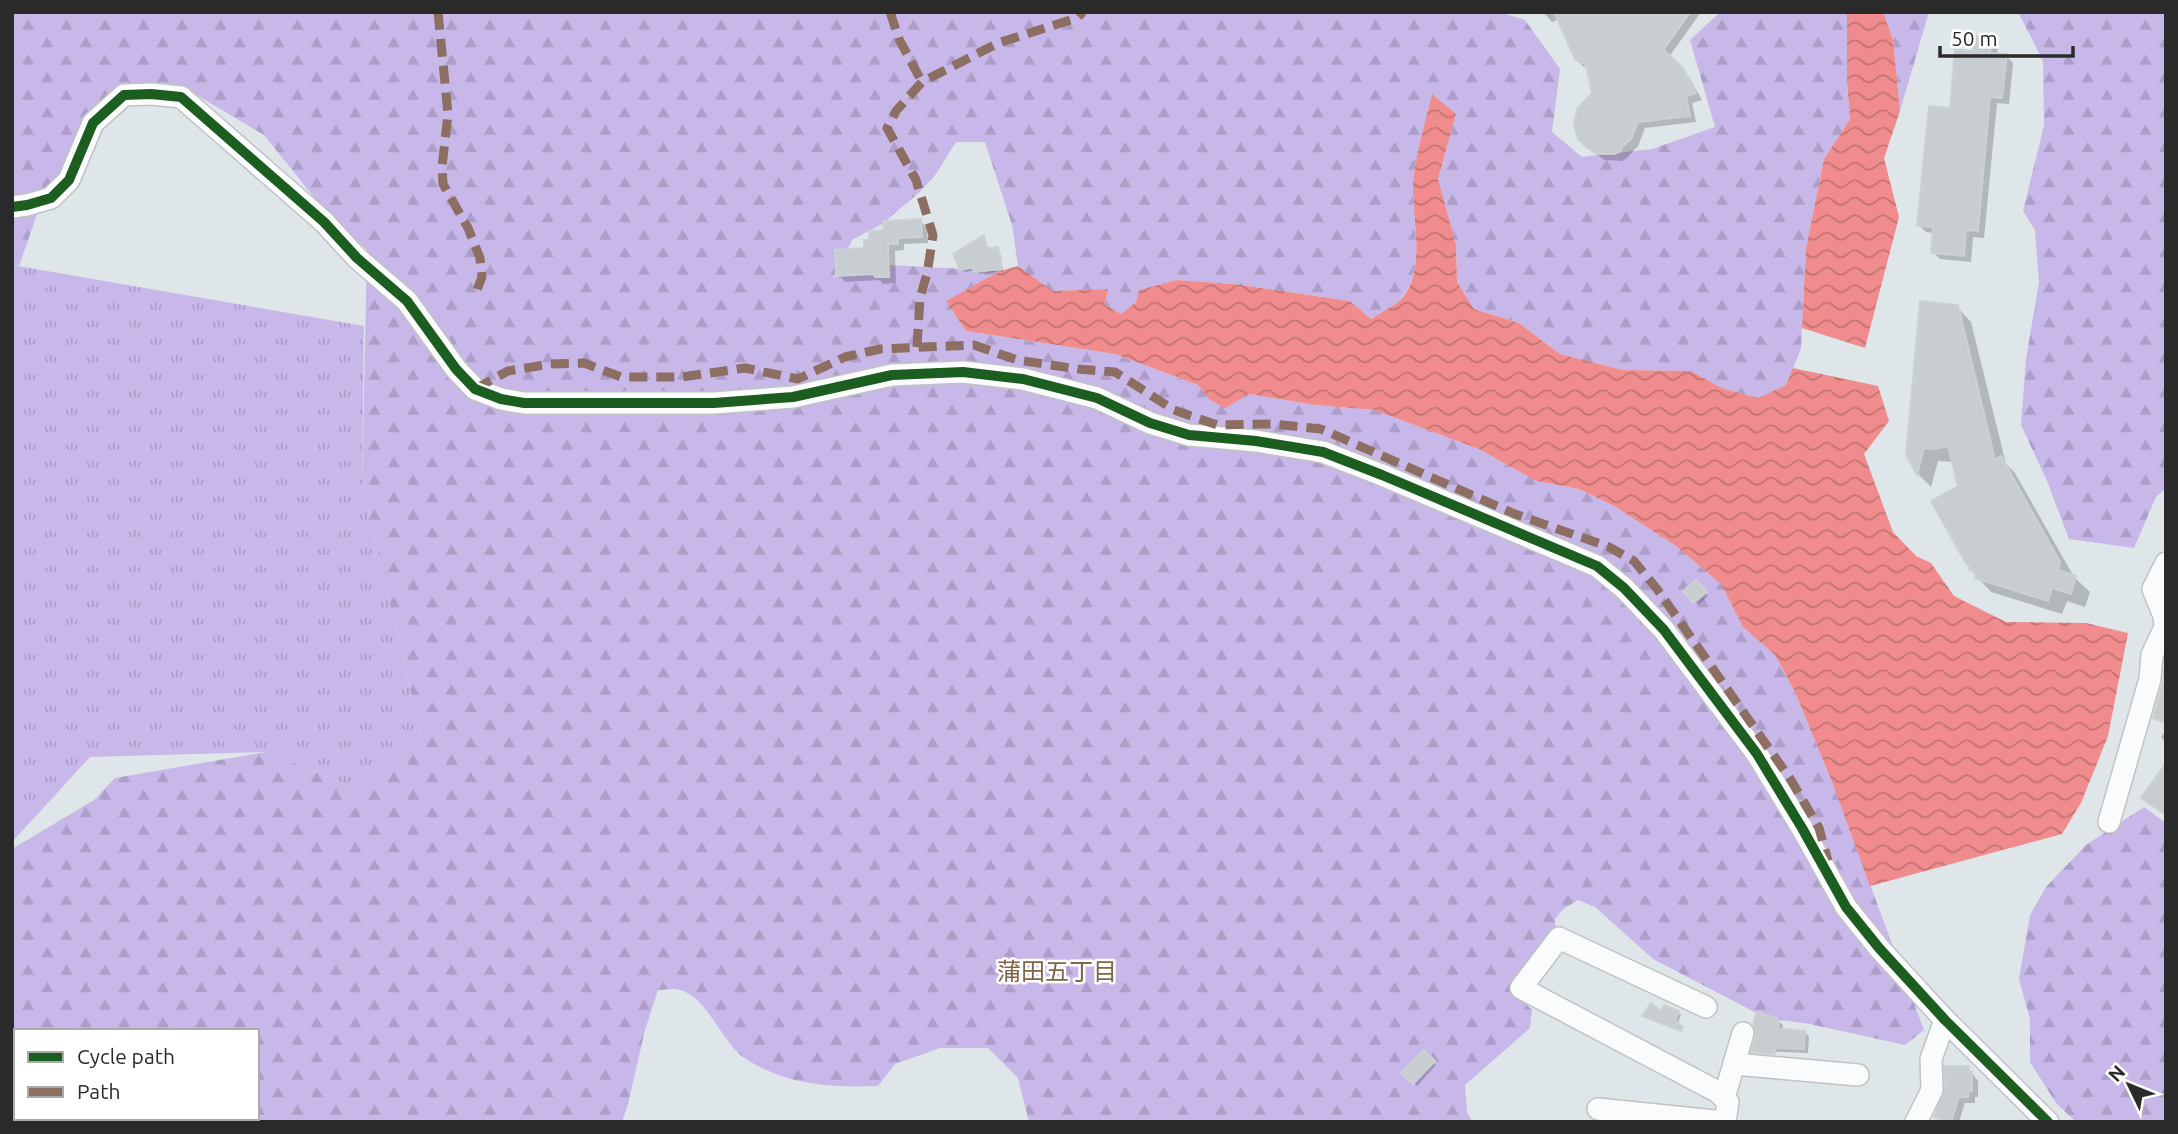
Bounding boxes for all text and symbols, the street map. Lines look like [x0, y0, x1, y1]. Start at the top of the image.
scale bar [1940, 14, 2073, 58]
text: 50 m [1951, 26, 1998, 50]
district label: 蒲田五丁目 [997, 958, 1117, 985]
legend [14, 1029, 259, 1120]
text: Cycle path [77, 1044, 175, 1068]
north arrow [2094, 1050, 2164, 1120]
text: N [2104, 1061, 2129, 1086]
text: Path [77, 1079, 120, 1103]

